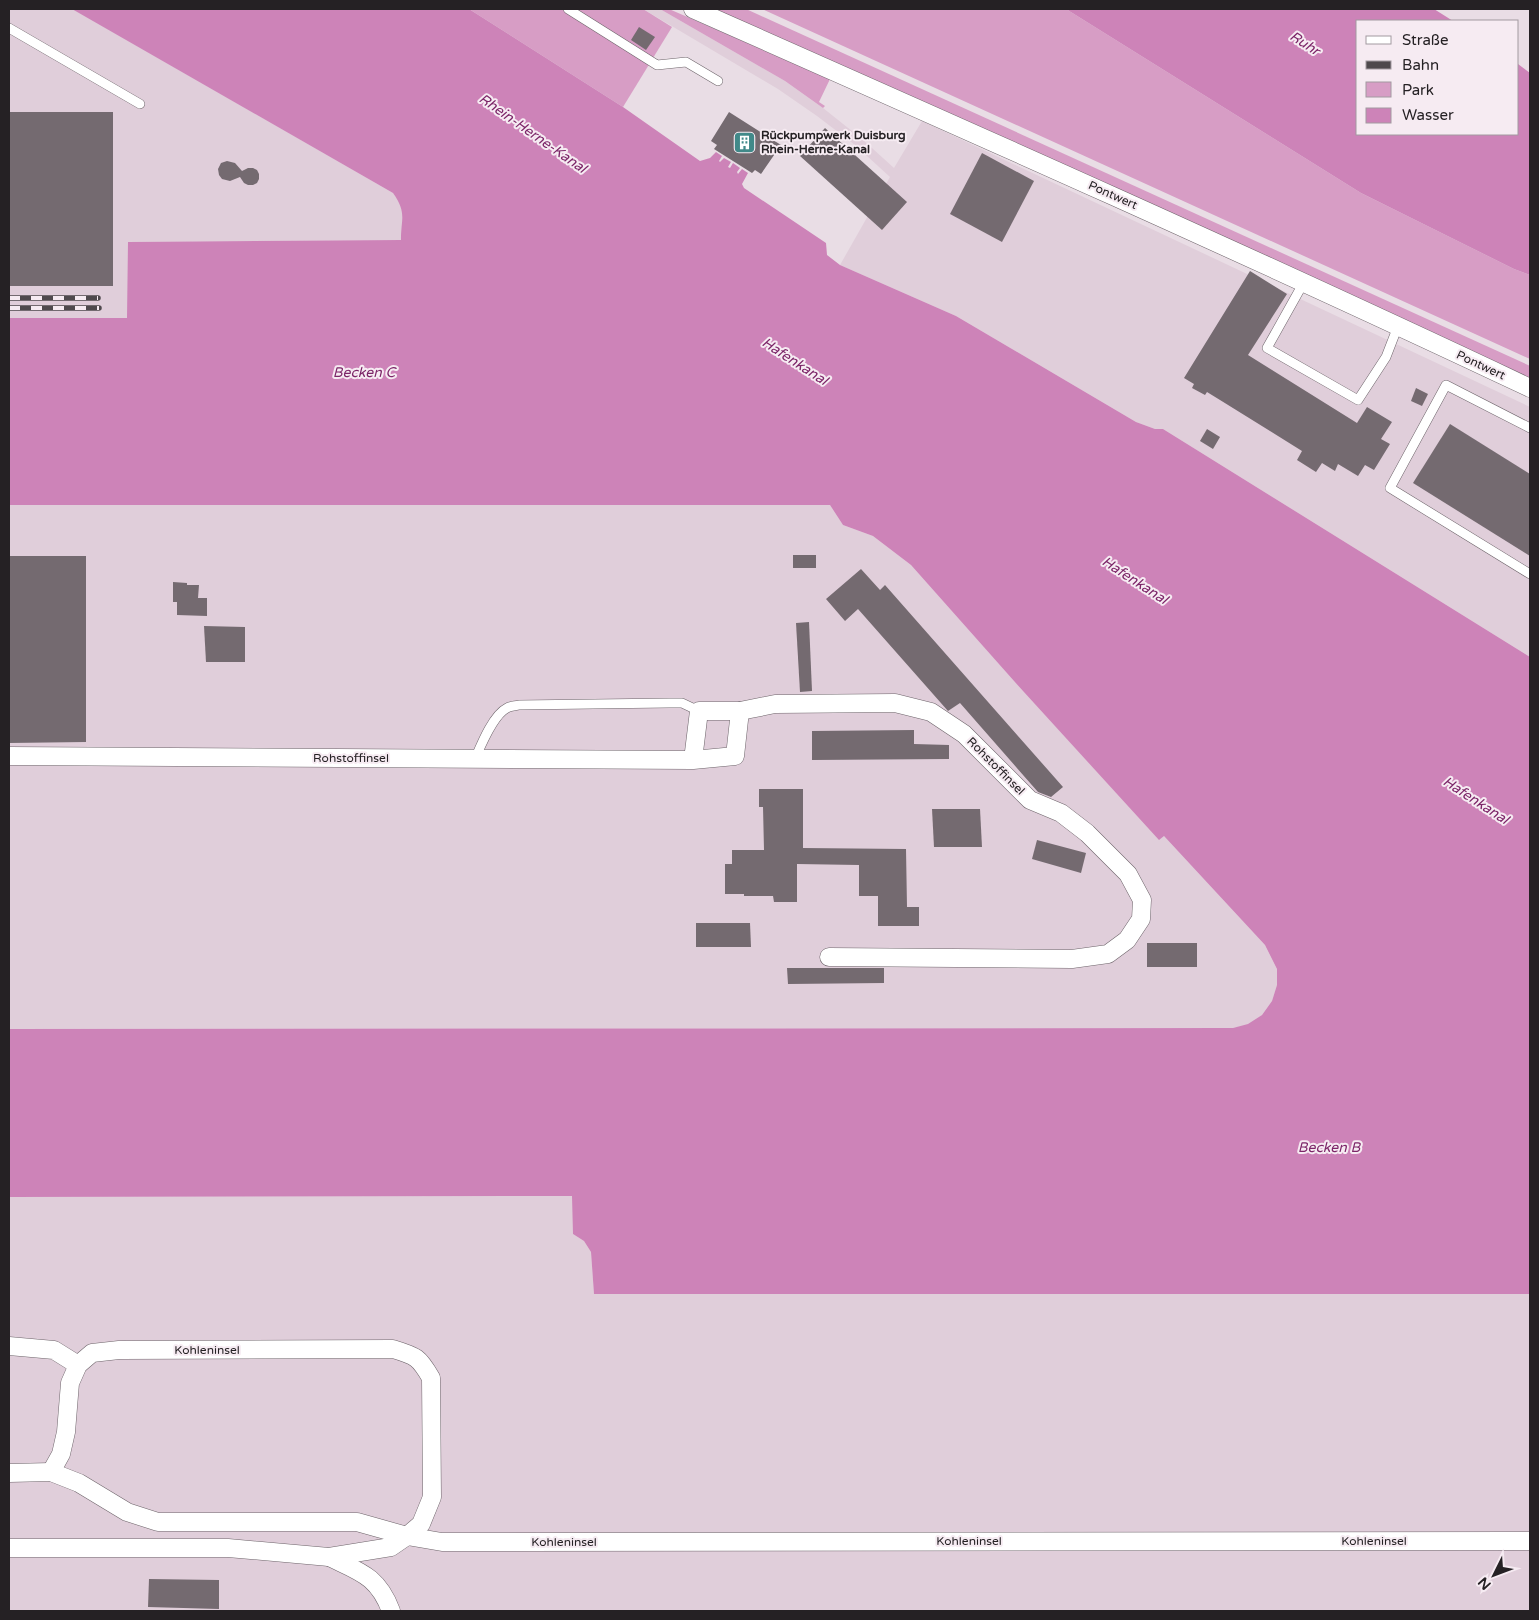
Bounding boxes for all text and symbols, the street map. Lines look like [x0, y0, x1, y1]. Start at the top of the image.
legend [1356, 20, 1519, 135]
water label: Ruhr [1287, 27, 1324, 60]
text: Straße [1402, 31, 1448, 49]
text: Bahn [1402, 56, 1439, 74]
text: Park [1402, 81, 1434, 99]
water label: Rhein-Herne-Kanal [476, 90, 591, 178]
text: Wasser [1402, 106, 1454, 124]
place label: Rückpumpwerk Duisburg Rhein-Herne-Kanal [761, 128, 905, 156]
building icon: Rückpumpwerk Duisburg Rhein-Herne-Kanal [733, 130, 757, 154]
street label: Pontwert [1086, 178, 1140, 212]
water label: Hafenkanal [759, 334, 832, 390]
street label: Pontwert [1454, 348, 1508, 383]
water label: Becken C [333, 364, 397, 381]
water label: Hafenkanal [1099, 553, 1172, 609]
street label: Rohstoffinsel [964, 734, 1028, 798]
street label: Rohstoffinsel [313, 751, 389, 765]
water label: Hafenkanal [1440, 773, 1513, 829]
water label: Becken B [1298, 1139, 1361, 1156]
street label: Kohleninsel [174, 1343, 240, 1357]
street label: Kohleninsel [936, 1534, 1002, 1548]
street label: Kohleninsel [1341, 1534, 1407, 1548]
street label: Kohleninsel [531, 1535, 597, 1549]
north arrow [1469, 1550, 1519, 1600]
text: N [1475, 1573, 1495, 1593]

